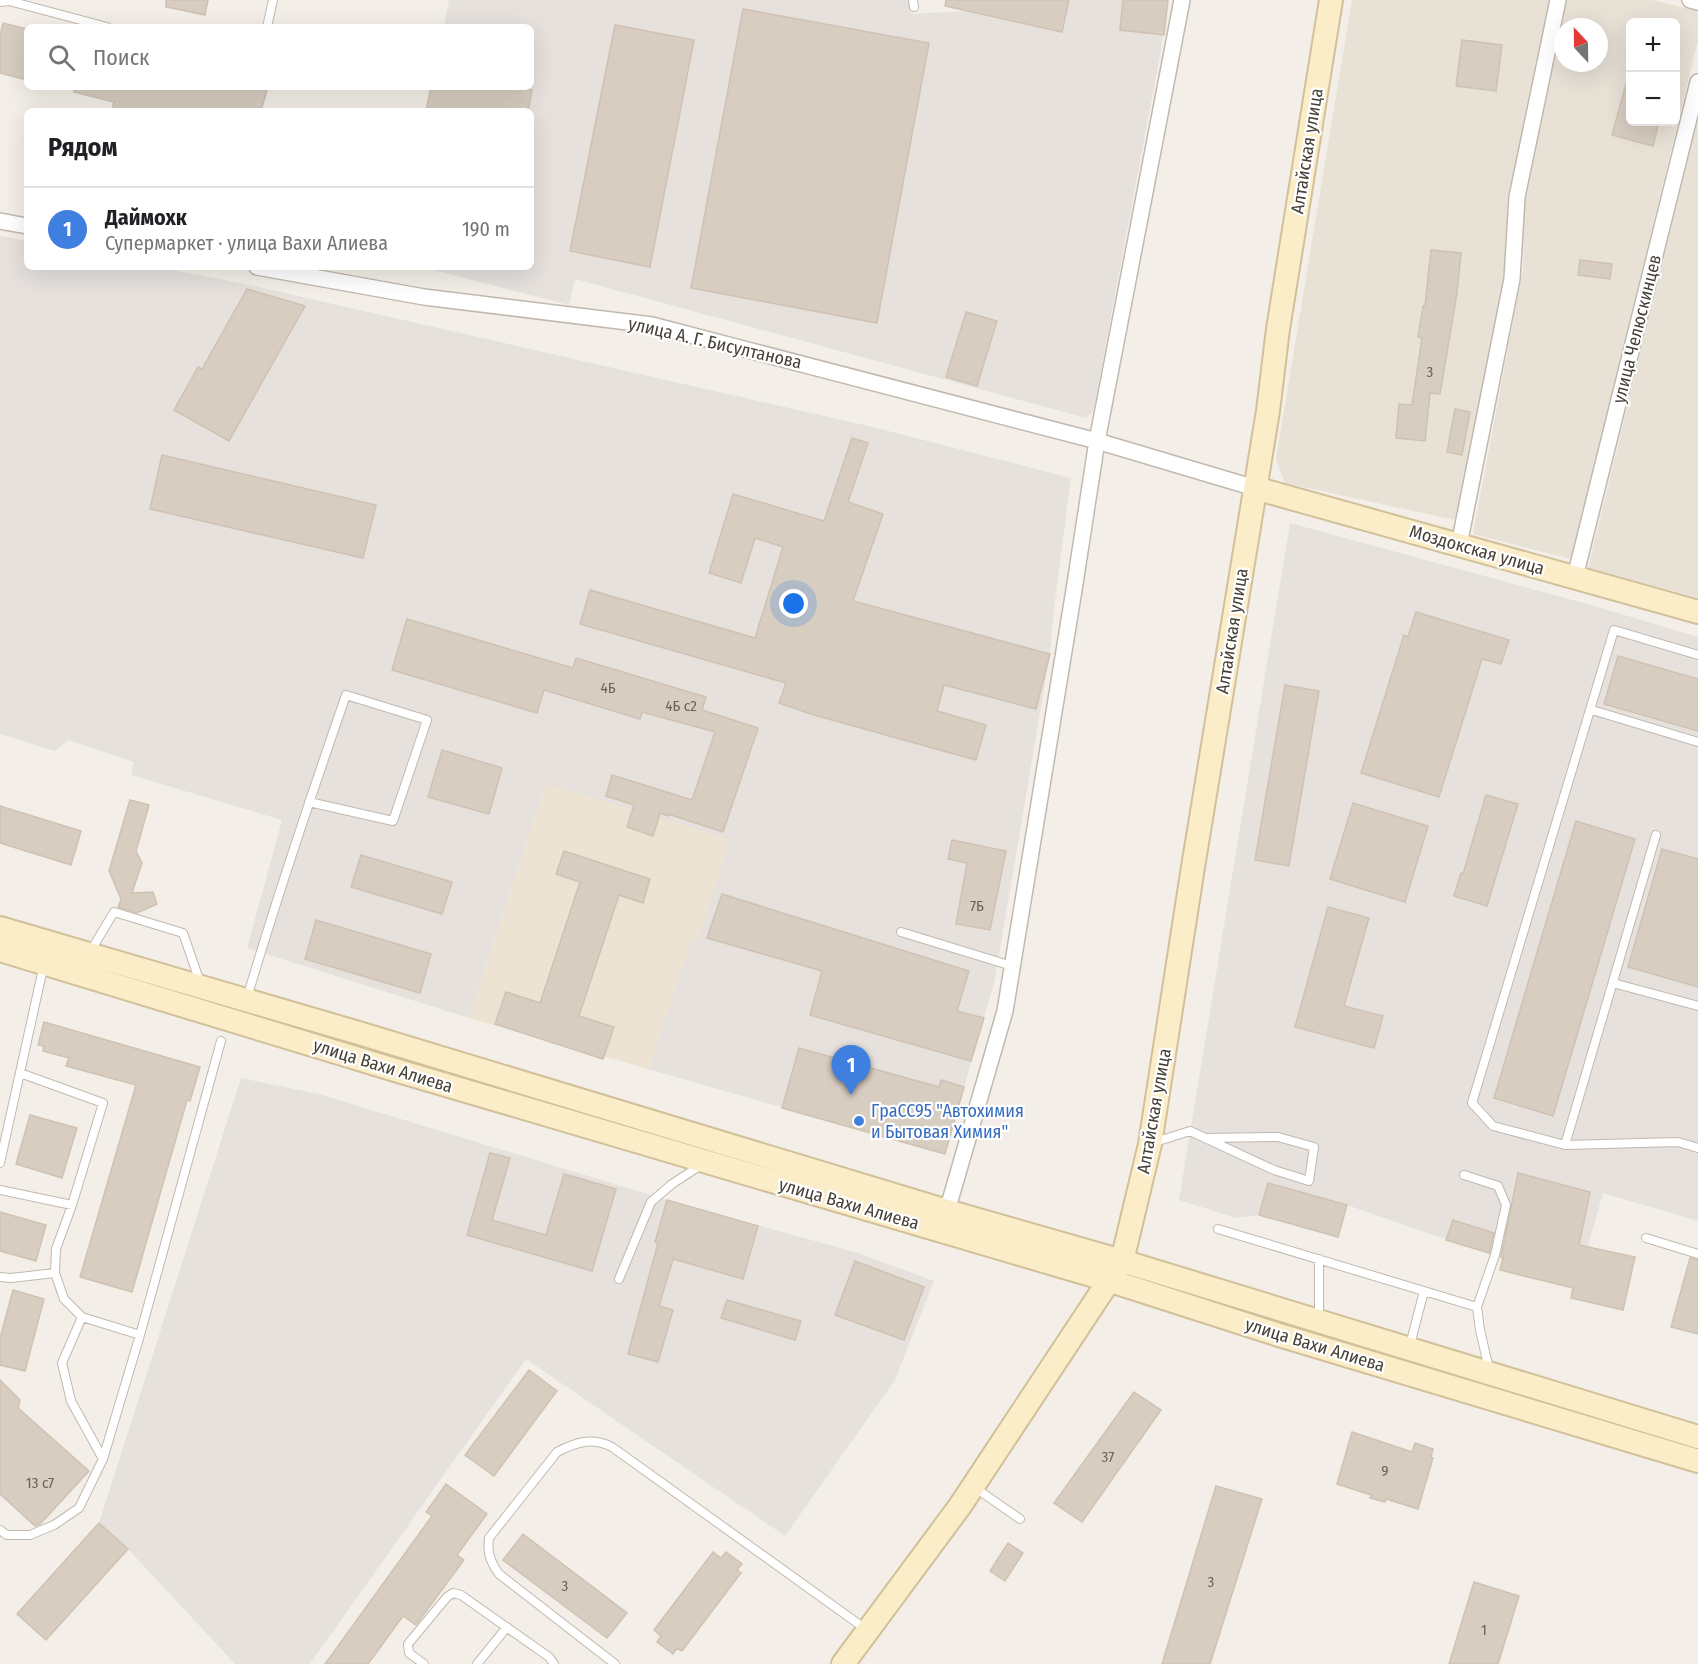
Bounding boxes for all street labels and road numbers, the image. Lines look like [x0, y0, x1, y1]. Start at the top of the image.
street label: Алтайская улица [1286, 86, 1328, 215]
street label: улица Челюскинцев [1608, 252, 1666, 406]
street label: улица А. Г. Бисултанова [626, 312, 804, 374]
street label: Моздокская улица [1407, 520, 1547, 580]
street label: Алтайская улица [1211, 566, 1253, 695]
street label: улица Вахи Алиева [311, 1034, 456, 1098]
street label: Алтайская улица [1132, 1046, 1176, 1175]
street label: улица Вахи Алиева [776, 1173, 922, 1235]
street label: улица Вахи Алиева [1243, 1313, 1388, 1377]

